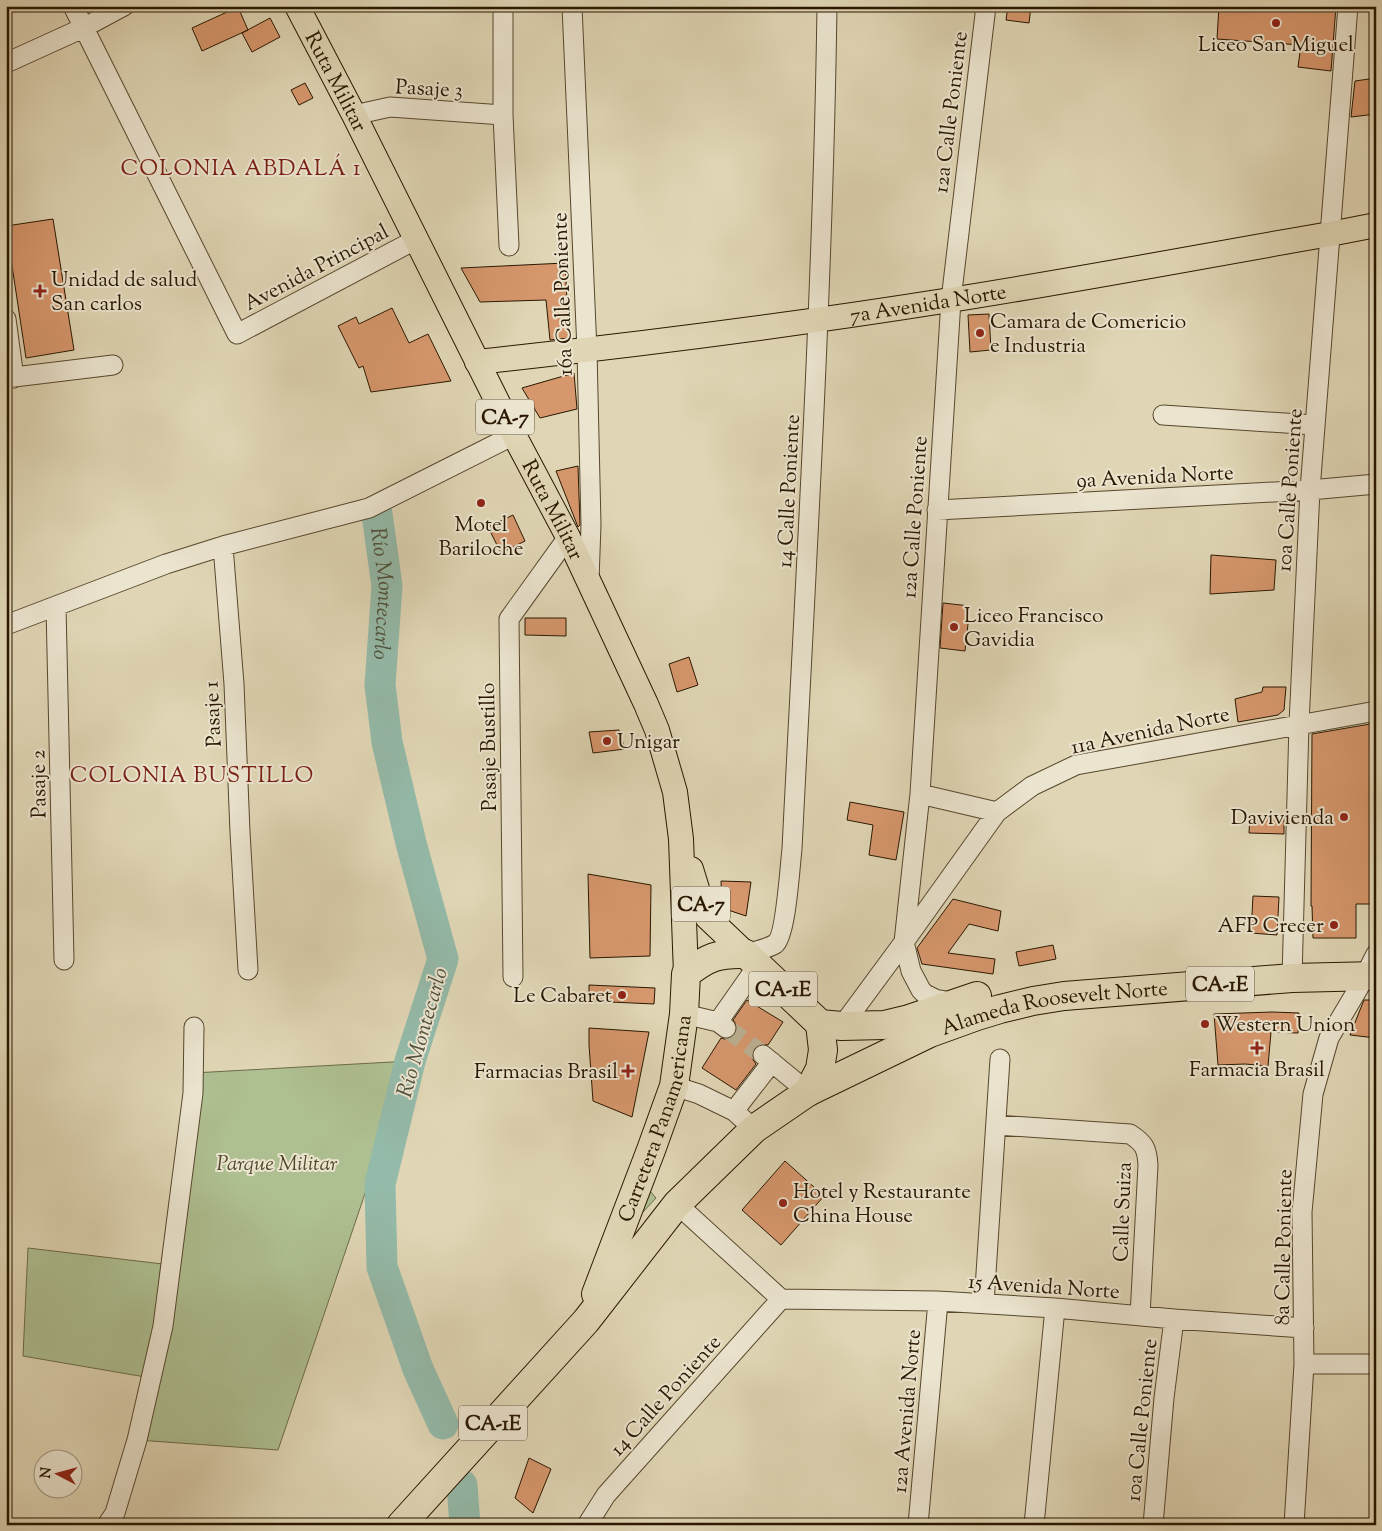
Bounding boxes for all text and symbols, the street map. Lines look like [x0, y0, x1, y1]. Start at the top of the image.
marker: Liceo San Miguel [1270, 17, 1282, 29]
street label: Ruta Militar [296, 27, 373, 138]
street label: 12a Calle Poniente [927, 30, 977, 195]
place label: Liceo San Miguel [1198, 31, 1354, 61]
street label: Pasaje 3 [394, 73, 463, 107]
district label: COLONIA ABDALÁ 1 [121, 153, 361, 186]
street label: 16a Calle Poniente [546, 212, 582, 376]
street label: Avenida Principal [239, 218, 395, 320]
place label: Unidad de salud San carlos [51, 266, 198, 320]
street label: 7a Avenida Norte [848, 278, 1009, 332]
marker: Unidad de salud San carlos [33, 284, 47, 298]
place label: Camara de Comericio e Industria [990, 308, 1186, 362]
marker: Camara de Comericio e Industria [974, 327, 986, 339]
road number: CA-7 [476, 400, 534, 434]
street label: 10a Calle Poniente [1270, 407, 1312, 573]
street label: 14 Calle Poniente [771, 413, 809, 569]
street label: 12a Calle Poniente [895, 435, 937, 599]
street label: Ruta Militar [513, 455, 590, 566]
street label: 9a Avenida Norte [1076, 459, 1235, 497]
marker: Motel Bariloche [475, 497, 487, 509]
place label: Motel Bariloche [439, 511, 523, 565]
water label: Río Montecarlo [360, 525, 401, 661]
place label: Liceo Francisco Gavidia [964, 602, 1104, 656]
marker: Liceo Francisco Gavidia [948, 621, 960, 633]
street label: Pasaje 1 [197, 680, 231, 748]
street label: Pasaje Bustillo [474, 682, 506, 812]
street label: 11a Avenida Norte [1068, 700, 1233, 763]
place label: Unigar [617, 728, 680, 758]
marker: Unigar [601, 735, 613, 747]
street label: Pasaje 2 [24, 749, 56, 819]
district label: COLONIA BUSTILLO [70, 761, 314, 793]
place label: Davivienda [1231, 804, 1334, 834]
marker: Davivienda [1338, 811, 1350, 823]
road number: CA-7 [672, 886, 730, 922]
place label: AFP Crecer [1218, 912, 1324, 942]
marker: AFP Crecer [1328, 919, 1340, 931]
water label: Río Montecarlo [390, 964, 458, 1101]
road number: CA-1E [1186, 966, 1254, 1002]
road number: CA-1E [749, 972, 817, 1006]
street label: Alameda Roosevelt Norte [937, 975, 1169, 1045]
place label: Le Cabaret [513, 982, 612, 1012]
marker: Le Cabaret [616, 989, 628, 1001]
place label: Western Union [1215, 1011, 1355, 1041]
street label: Carretera Panamericana [612, 1013, 701, 1227]
marker: Western Union [1199, 1018, 1211, 1030]
marker: Farmacia Brasil [1251, 1042, 1263, 1054]
place label: Farmacia Brasil [1189, 1056, 1325, 1086]
place label: Farmacias Brasil [474, 1058, 618, 1088]
marker: Farmacias Brasil [622, 1065, 634, 1077]
park label: Parque Militar [217, 1150, 338, 1180]
street label: Calle Suiza [1107, 1161, 1141, 1263]
street label: 8a Calle Poniente [1269, 1169, 1301, 1325]
place label: Hotel y Restaurante China House [793, 1178, 971, 1232]
marker: Hotel y Restaurante China House [777, 1197, 789, 1209]
street label: 15 Avenida Norte [967, 1268, 1121, 1308]
street label: 12a Avenida Norte [886, 1328, 930, 1494]
street label: 14 Calle Poniente [604, 1329, 729, 1464]
street label: 10a Calle Poniente [1120, 1337, 1166, 1503]
road number: CA-1E [459, 1406, 527, 1440]
north arrow [32, 1448, 82, 1498]
text: N [37, 1466, 58, 1479]

